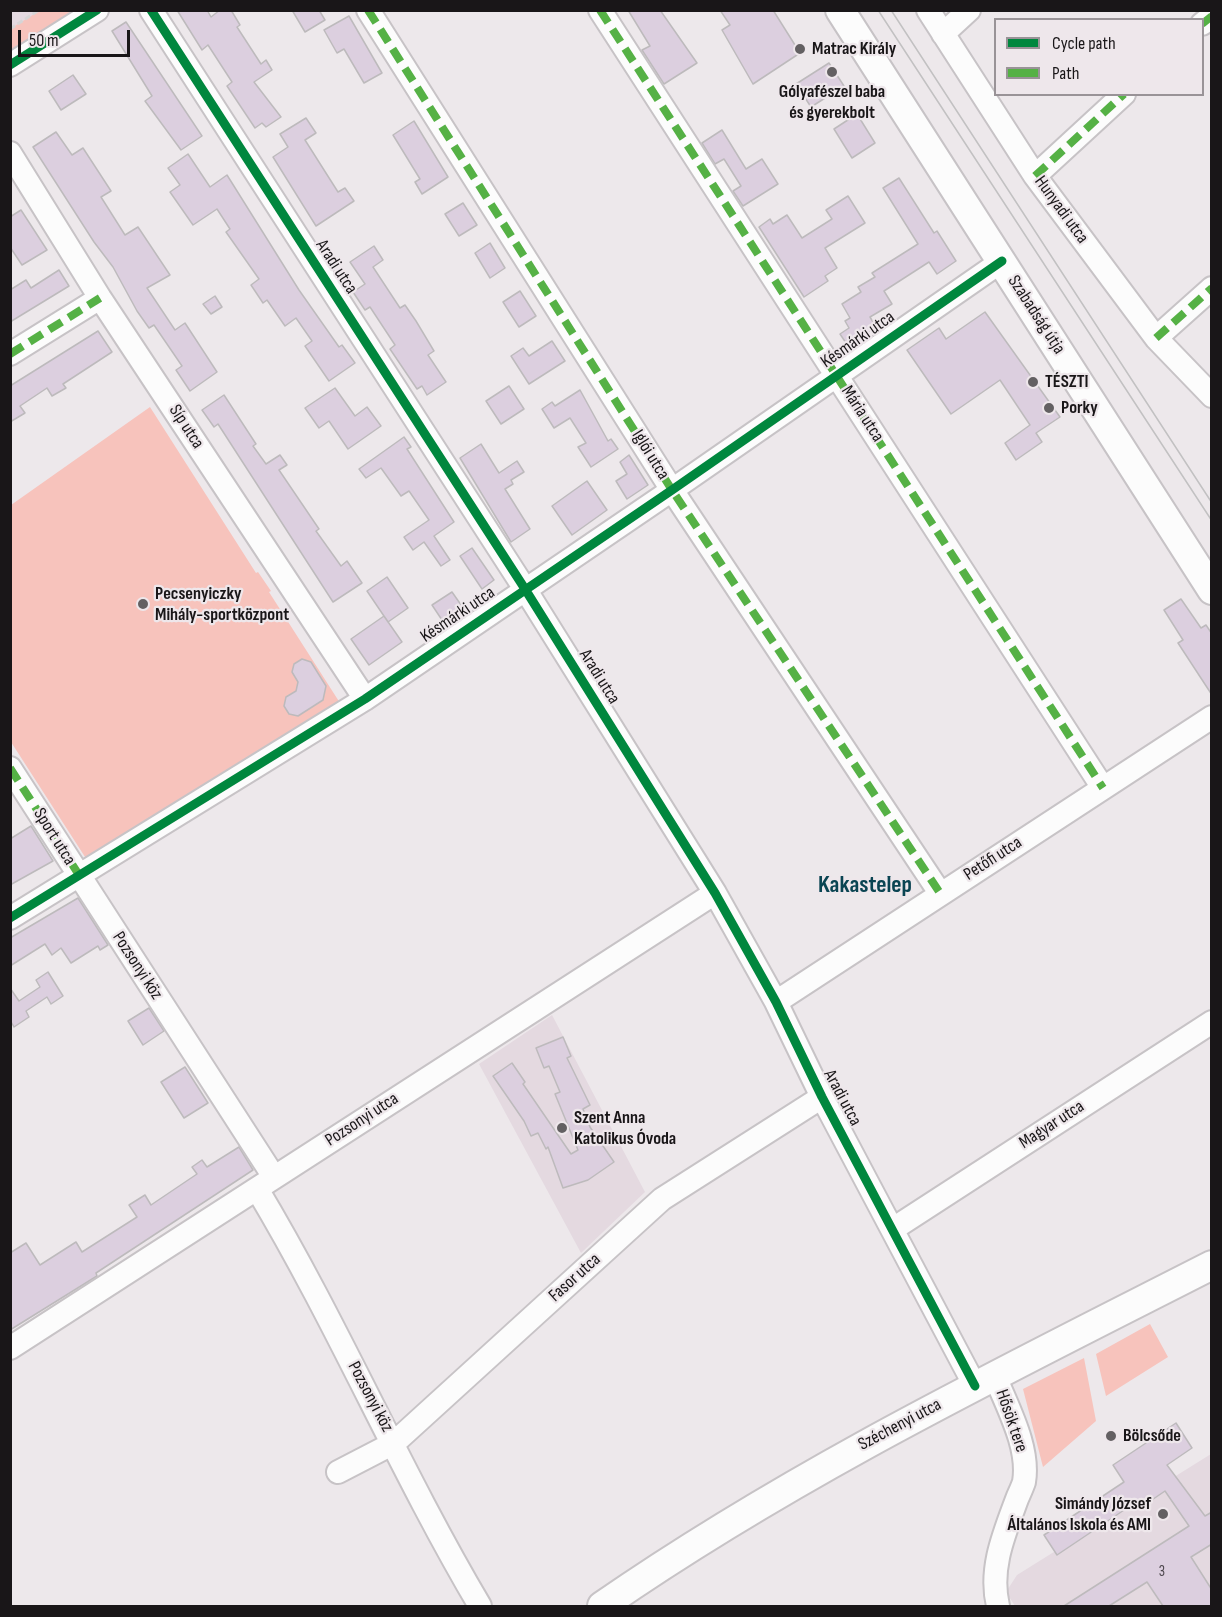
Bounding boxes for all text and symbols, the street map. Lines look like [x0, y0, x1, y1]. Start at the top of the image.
scale bar [21, 18, 134, 56]
legend [994, 18, 1204, 96]
text: 50 m [29, 30, 59, 51]
text: Cycle path [1052, 33, 1116, 54]
place label: Matrac Király [812, 38, 896, 60]
marker: Matrac Király [793, 42, 807, 56]
text: Path [1052, 63, 1080, 84]
marker: Gólyafészel baba és gyerekbolt [825, 65, 839, 79]
place label: Gólyafészel baba és gyerekbolt [779, 81, 885, 124]
street label: Hunyadi utca [1029, 172, 1093, 248]
street label: Aradi utca [311, 236, 361, 298]
street label: Szabadság útja [1003, 272, 1069, 358]
street label: Késmárki utca [817, 307, 899, 373]
place label: TÉSZTI [1045, 371, 1089, 393]
marker: TÉSZTI [1026, 375, 1040, 389]
street label: Mária utca [836, 382, 888, 446]
place label: Porky [1061, 397, 1098, 419]
street label: Síp utca [164, 401, 208, 453]
marker: Porky [1042, 401, 1056, 415]
street label: Iglói utca [626, 426, 674, 484]
street label: Késmárki utca [417, 582, 499, 648]
place label: Pecsenyiczky Mihály-sportközpont [155, 583, 289, 626]
marker: Pecsenyiczky Mihály-sportközpont [136, 597, 150, 611]
street label: Aradi utca [574, 646, 624, 708]
street label: Sport utca [28, 805, 80, 869]
street label: Petőfi utca [960, 832, 1026, 886]
district label: Kakastelep [818, 872, 912, 900]
street label: Pozsonyi köz [107, 928, 167, 1004]
street label: Aradi utca [818, 1066, 866, 1130]
street label: Pozsonyi utca [321, 1088, 403, 1152]
street label: Magyar utca [1016, 1096, 1088, 1154]
place label: Szent Anna Katolikus Óvoda [574, 1107, 676, 1150]
marker: Szent Anna Katolikus Óvoda [555, 1121, 569, 1135]
street label: Fasor utca [545, 1249, 605, 1307]
street label: Pozsonyi köz [343, 1358, 397, 1436]
street label: Hősök tere [990, 1387, 1032, 1455]
street label: Széchenyi utca [855, 1394, 945, 1456]
place label: Bölcsőde [1123, 1425, 1181, 1447]
marker: Bölcsőde [1104, 1429, 1118, 1443]
place label: Simándy József Általános Iskola és AMI [1008, 1493, 1151, 1536]
marker: Simándy József Általános Iskola és AMI [1156, 1507, 1170, 1521]
house number: 3 [1159, 1563, 1165, 1581]

